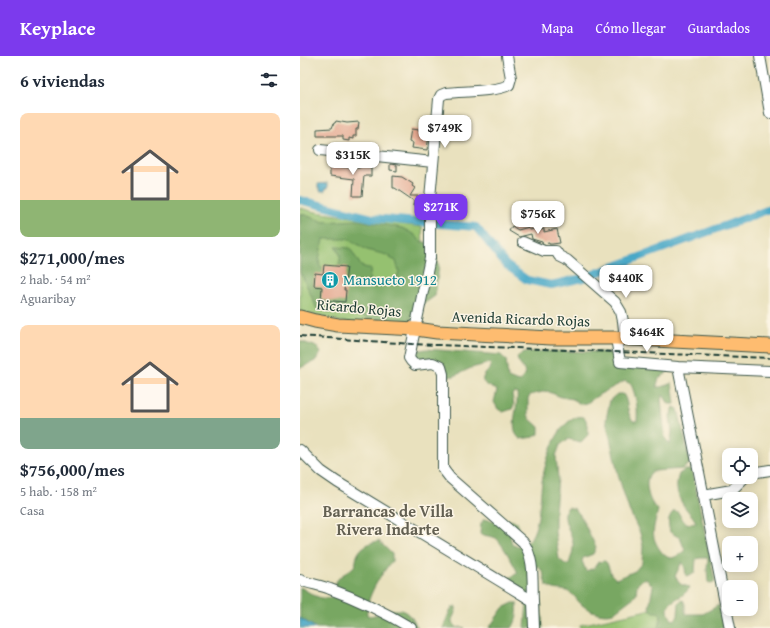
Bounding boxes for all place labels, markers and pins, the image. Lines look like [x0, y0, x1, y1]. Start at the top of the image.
pin: $749K [417, 115, 473, 149]
pin: $315K [325, 142, 381, 176]
pin: $271K [413, 194, 469, 228]
pin: $756K [510, 201, 566, 235]
pin: $440K [598, 265, 654, 299]
place label: Mansueto 1912 [343, 269, 437, 290]
building icon: Mansueto 1912 [320, 270, 340, 290]
pin: $464K [619, 319, 675, 353]

